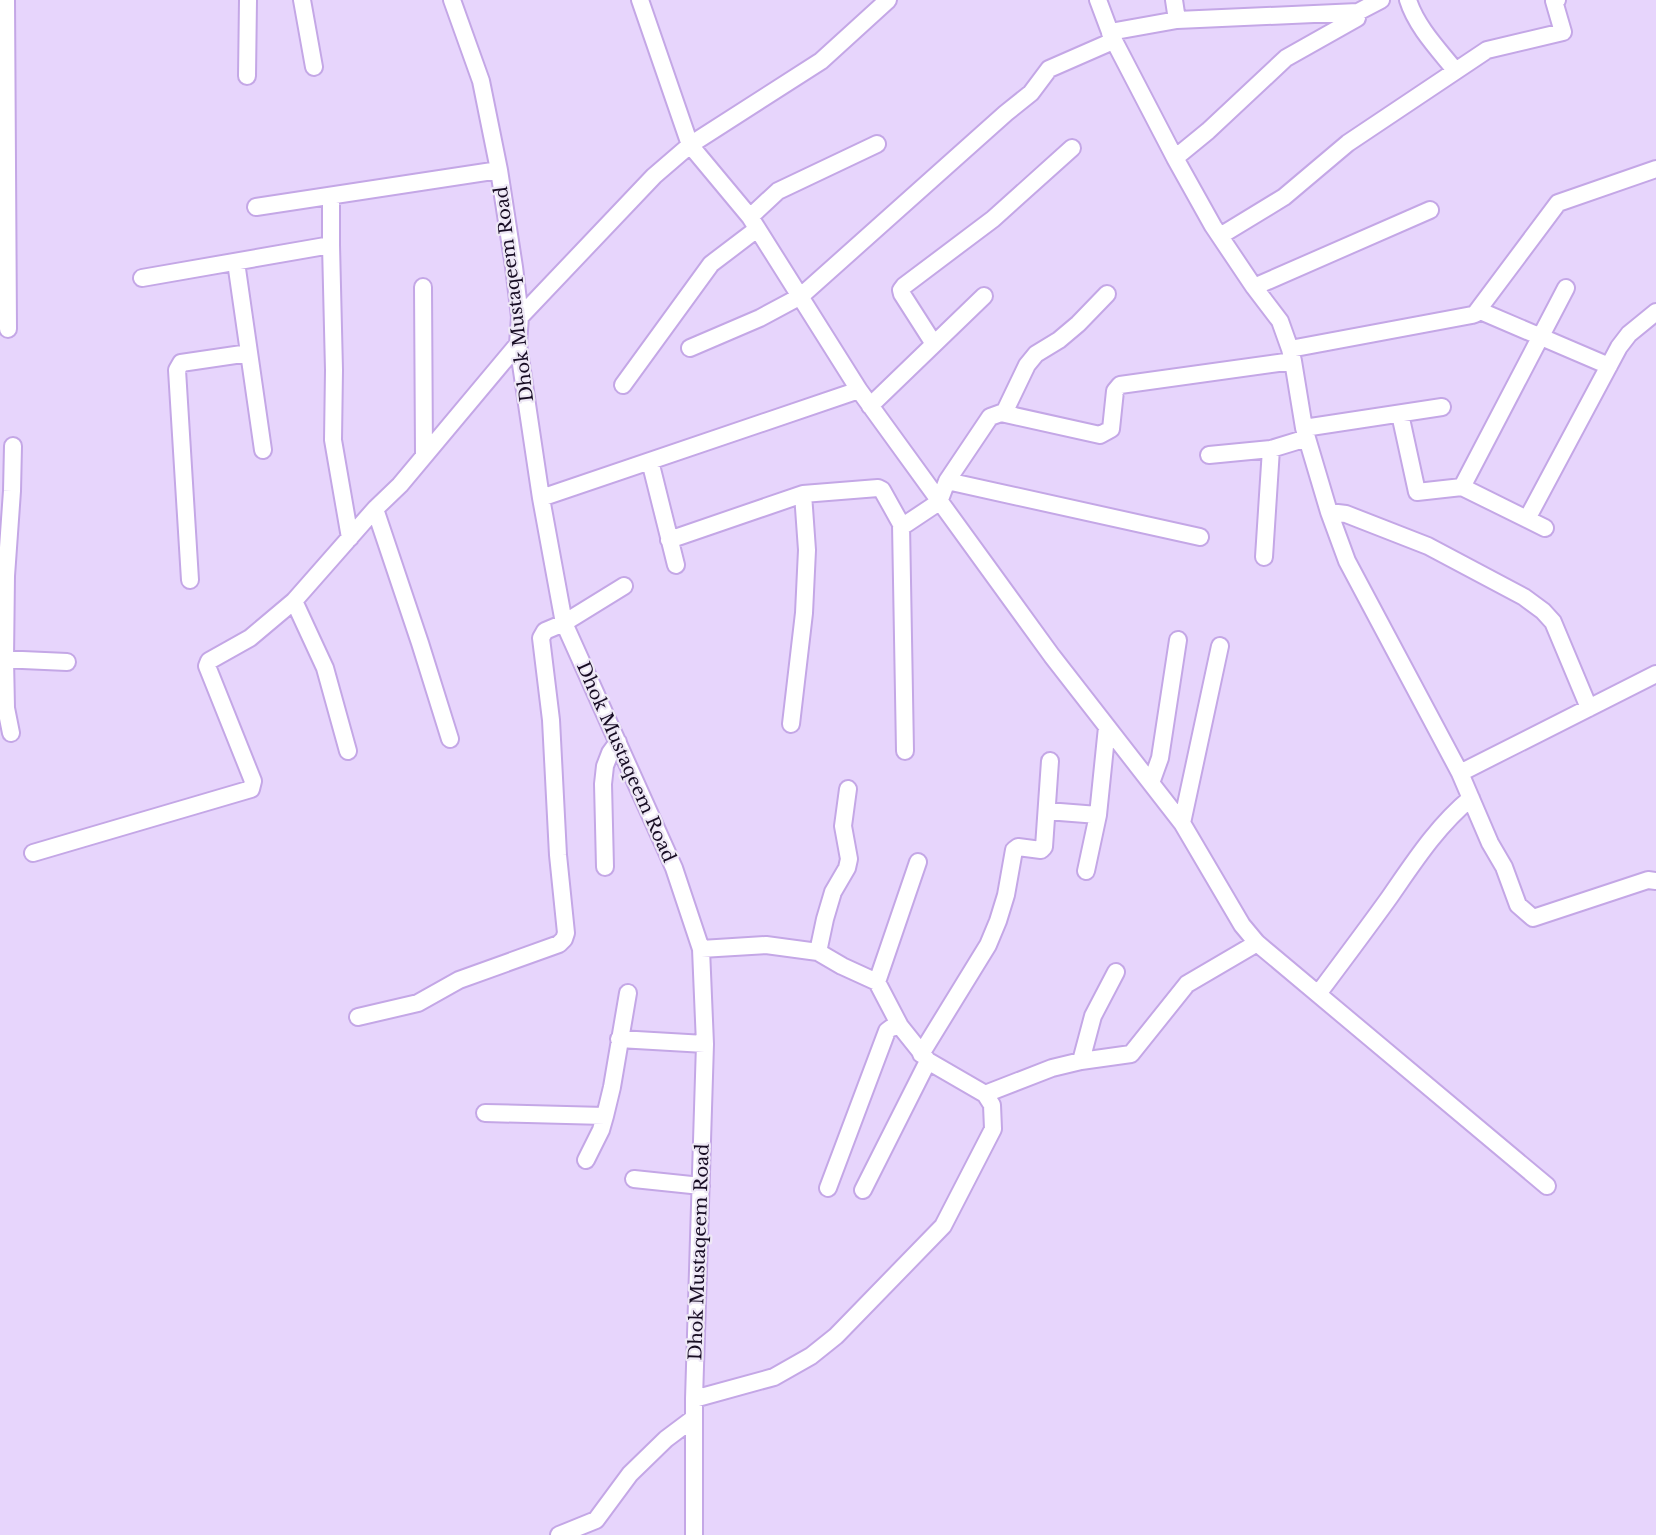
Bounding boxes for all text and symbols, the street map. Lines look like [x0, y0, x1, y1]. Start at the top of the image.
street label: Dhok Mustaqeem Road [490, 185, 538, 403]
street label: Dhok Mustaqeem Road [572, 658, 680, 866]
street label: Dhok Mustaqeem Road [684, 1143, 714, 1361]

